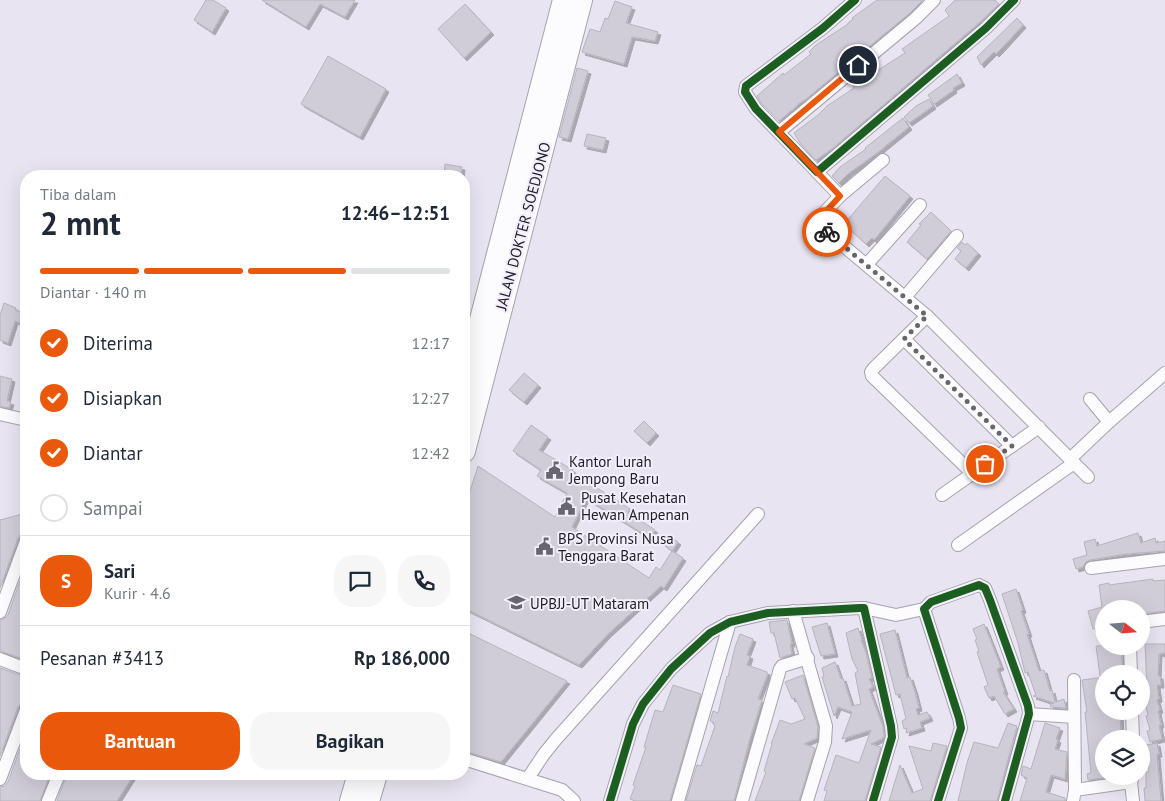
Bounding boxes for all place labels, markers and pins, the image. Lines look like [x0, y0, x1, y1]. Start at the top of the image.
pin [837, 44, 879, 86]
pin [964, 443, 1006, 485]
place label: Kantor Lurah Jempong Baru [568, 452, 659, 488]
public building icon: Kantor Lurah Jempong Baru [545, 460, 565, 480]
place label: Pusat Kesehatan Hewan Ampenan [581, 488, 689, 524]
public building icon: Pusat Kesehatan Hewan Ampenan [557, 496, 577, 516]
place label: BPS Provinsi Nusa Tenggara Barat [558, 529, 674, 565]
public building icon: BPS Provinsi Nusa Tenggara Barat [534, 537, 554, 557]
school or university icon: UPBJJ-UT Mataram [506, 593, 526, 613]
place label: UPBJJ-UT Mataram [530, 594, 649, 613]

